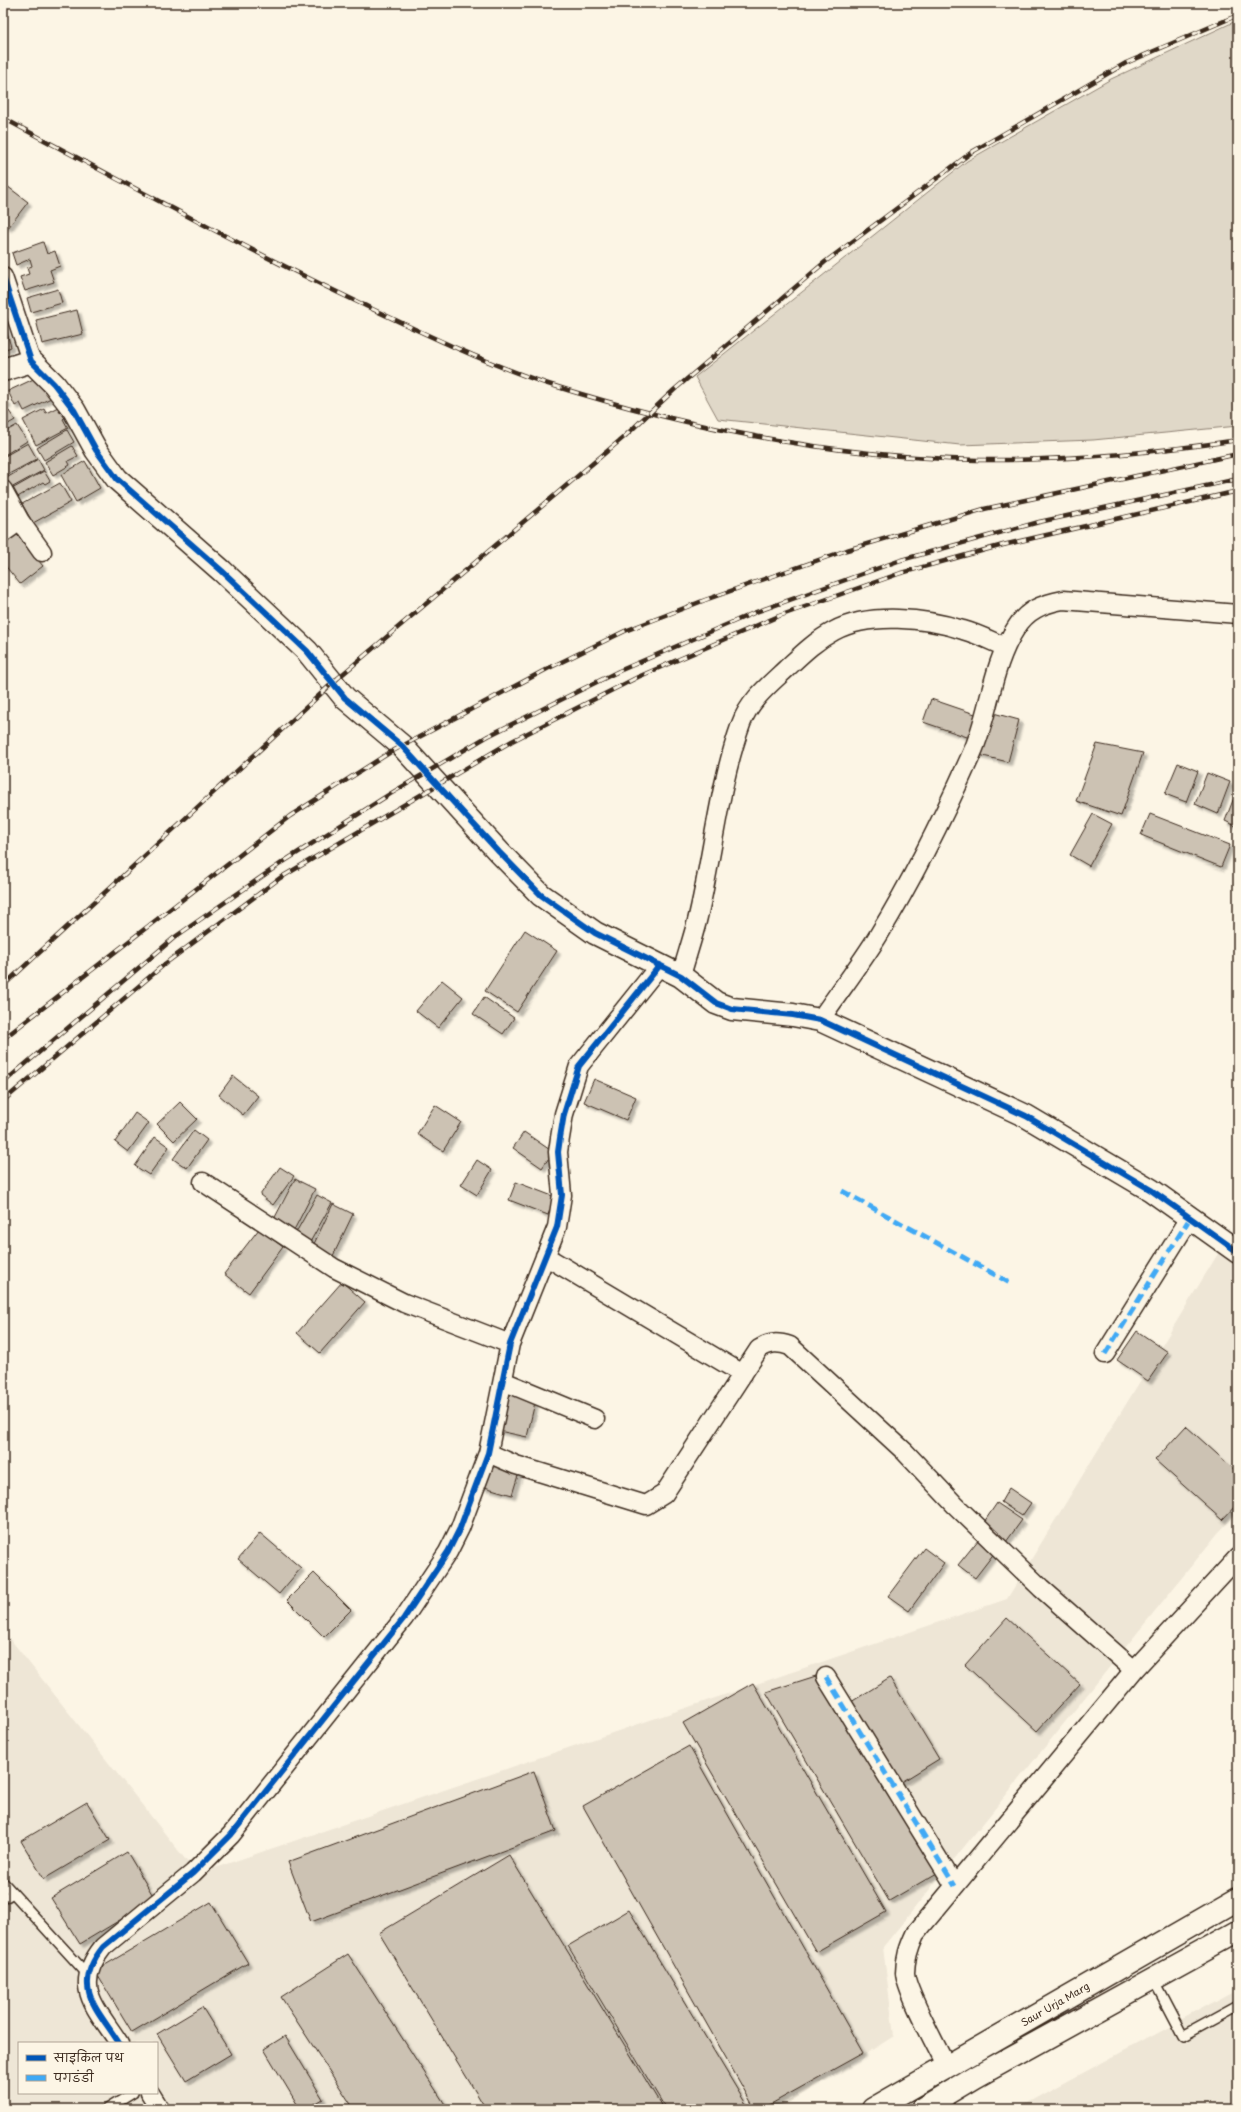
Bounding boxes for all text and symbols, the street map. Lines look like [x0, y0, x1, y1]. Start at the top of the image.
street label: Saur Urja Marg [1018, 1978, 1092, 2029]
legend [18, 2042, 158, 2094]
text: साइकिल पथ [53, 2048, 125, 2066]
text: पगडंडी [53, 2068, 95, 2086]

